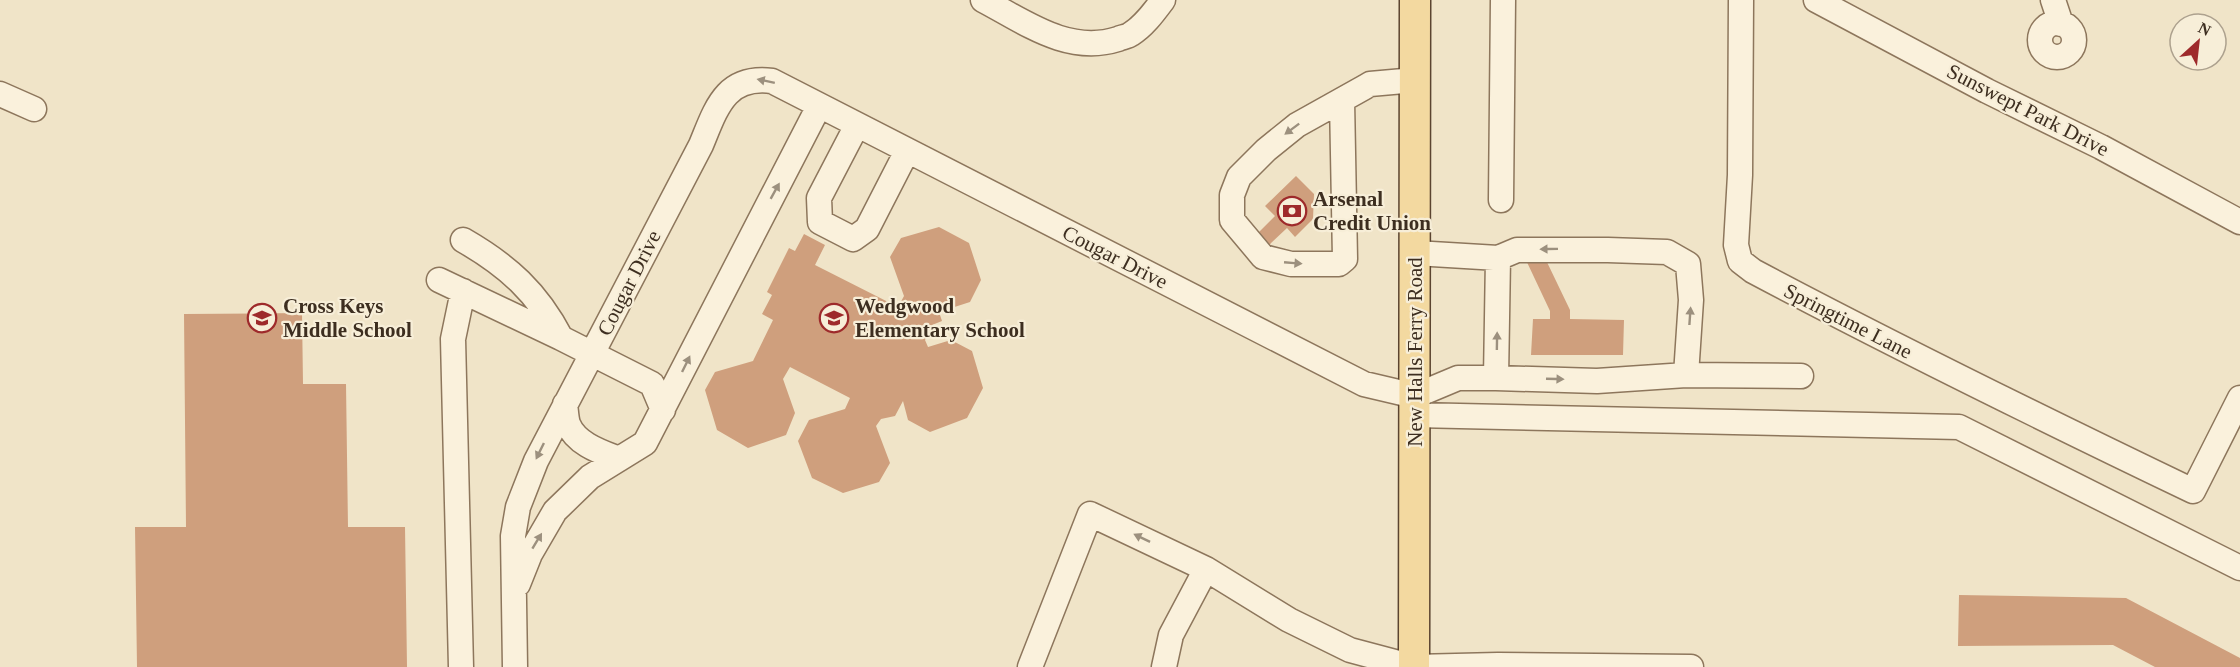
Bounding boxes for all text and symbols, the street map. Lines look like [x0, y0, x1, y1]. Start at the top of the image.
north arrow [2168, 12, 2228, 72]
text: N [2196, 19, 2214, 39]
street label: Sunswept Park Drive [1943, 59, 2113, 161]
one-way arrow [757, 76, 775, 86]
one-way arrow [1285, 123, 1300, 135]
one-way arrow [770, 182, 780, 199]
place label: Arsenal Credit Union [1313, 187, 1431, 235]
bank icon: Arsenal Credit Union [1276, 195, 1308, 227]
street label: Cougar Drive [1058, 220, 1172, 294]
street label: Cougar Drive [592, 226, 666, 340]
one-way arrow [1539, 244, 1558, 254]
street label: New Halls Ferry Road [1403, 257, 1427, 447]
one-way arrow [1284, 258, 1303, 268]
street label: Springtime Lane [1780, 278, 1916, 364]
place label: Cross Keys Middle School [283, 294, 412, 342]
place label: Wedgwood Elementary School [855, 294, 1025, 342]
school or university icon: Cross Keys Middle School [246, 302, 278, 334]
school or university icon: Wedgwood Elementary School [818, 302, 850, 334]
one-way arrow [1685, 307, 1694, 326]
one-way arrow [1492, 332, 1502, 351]
one-way arrow [681, 356, 690, 373]
one-way arrow [1545, 375, 1564, 384]
one-way arrow [536, 442, 545, 459]
one-way arrow [532, 533, 543, 549]
one-way arrow [1133, 534, 1150, 543]

